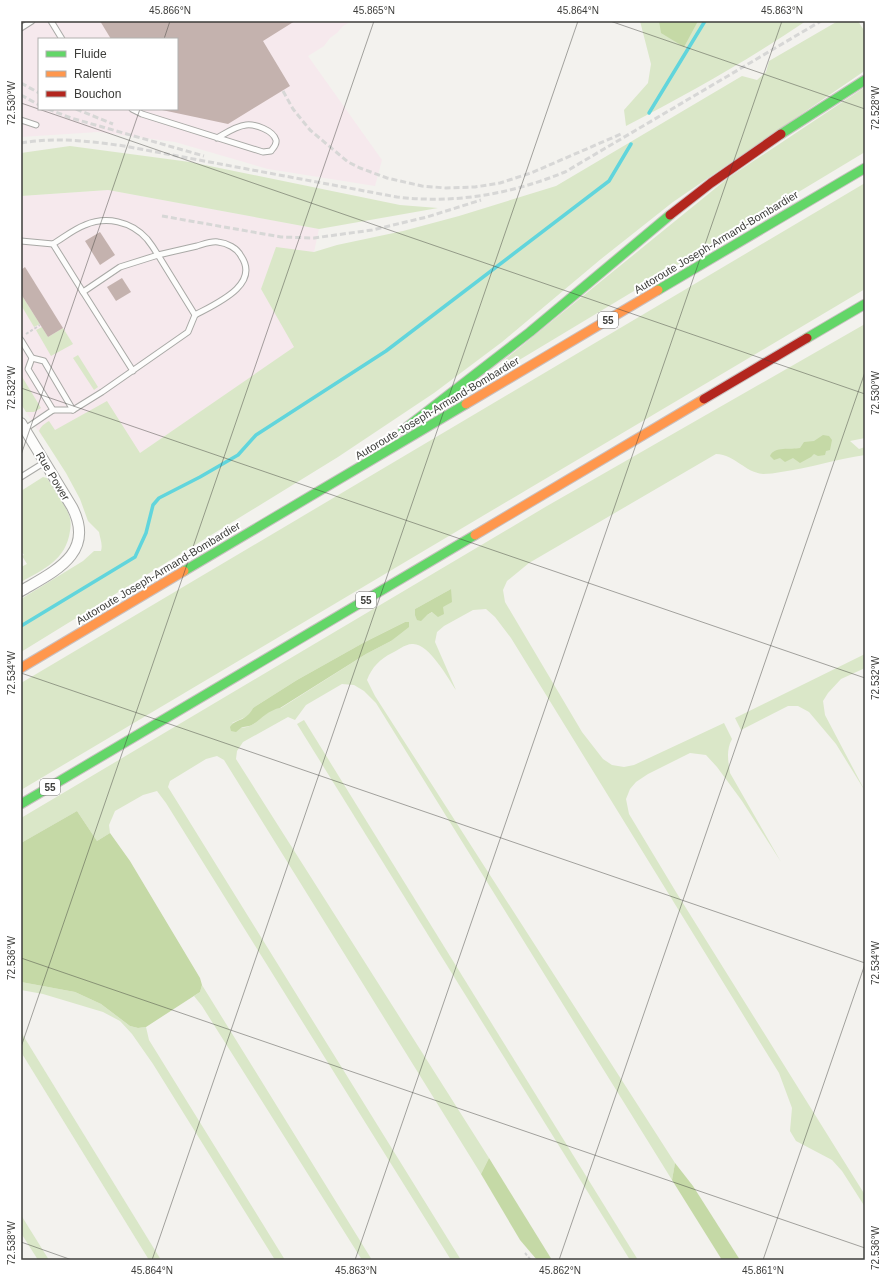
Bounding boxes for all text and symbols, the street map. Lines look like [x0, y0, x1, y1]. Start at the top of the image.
text: 45.866°N [149, 5, 191, 16]
text: 45.865°N [353, 5, 395, 16]
text: 45.864°N [557, 5, 599, 16]
text: 45.863°N [761, 5, 803, 16]
legend [38, 38, 178, 110]
text: Fluide [74, 47, 107, 61]
text: Ralenti [74, 67, 111, 81]
text: 72.530°W [6, 80, 17, 125]
text: 72.528°W [870, 85, 881, 130]
text: Bouchon [74, 87, 121, 101]
street label: Autoroute Joseph-Armand-Bombardier [632, 188, 800, 296]
road number: 55 [598, 312, 618, 328]
street label: Autoroute Joseph-Armand-Bombardier [353, 354, 521, 462]
text: 72.532°W [6, 365, 17, 410]
text: 72.530°W [870, 370, 881, 415]
street label: Rue Power [34, 450, 72, 503]
street label: Autoroute Joseph-Armand-Bombardier [74, 519, 242, 627]
road number: 55 [356, 592, 376, 608]
text: 72.534°W [6, 650, 17, 695]
text: 72.532°W [870, 655, 881, 700]
road number: 55 [40, 779, 60, 795]
text: 72.536°W [6, 935, 17, 980]
text: 72.534°W [870, 940, 881, 985]
text: 72.538°W [6, 1220, 17, 1265]
text: 72.536°W [870, 1225, 881, 1270]
text: 45.864°N [131, 1265, 173, 1276]
text: 45.863°N [335, 1265, 377, 1276]
text: 45.862°N [539, 1265, 581, 1276]
text: 45.861°N [742, 1265, 784, 1276]

